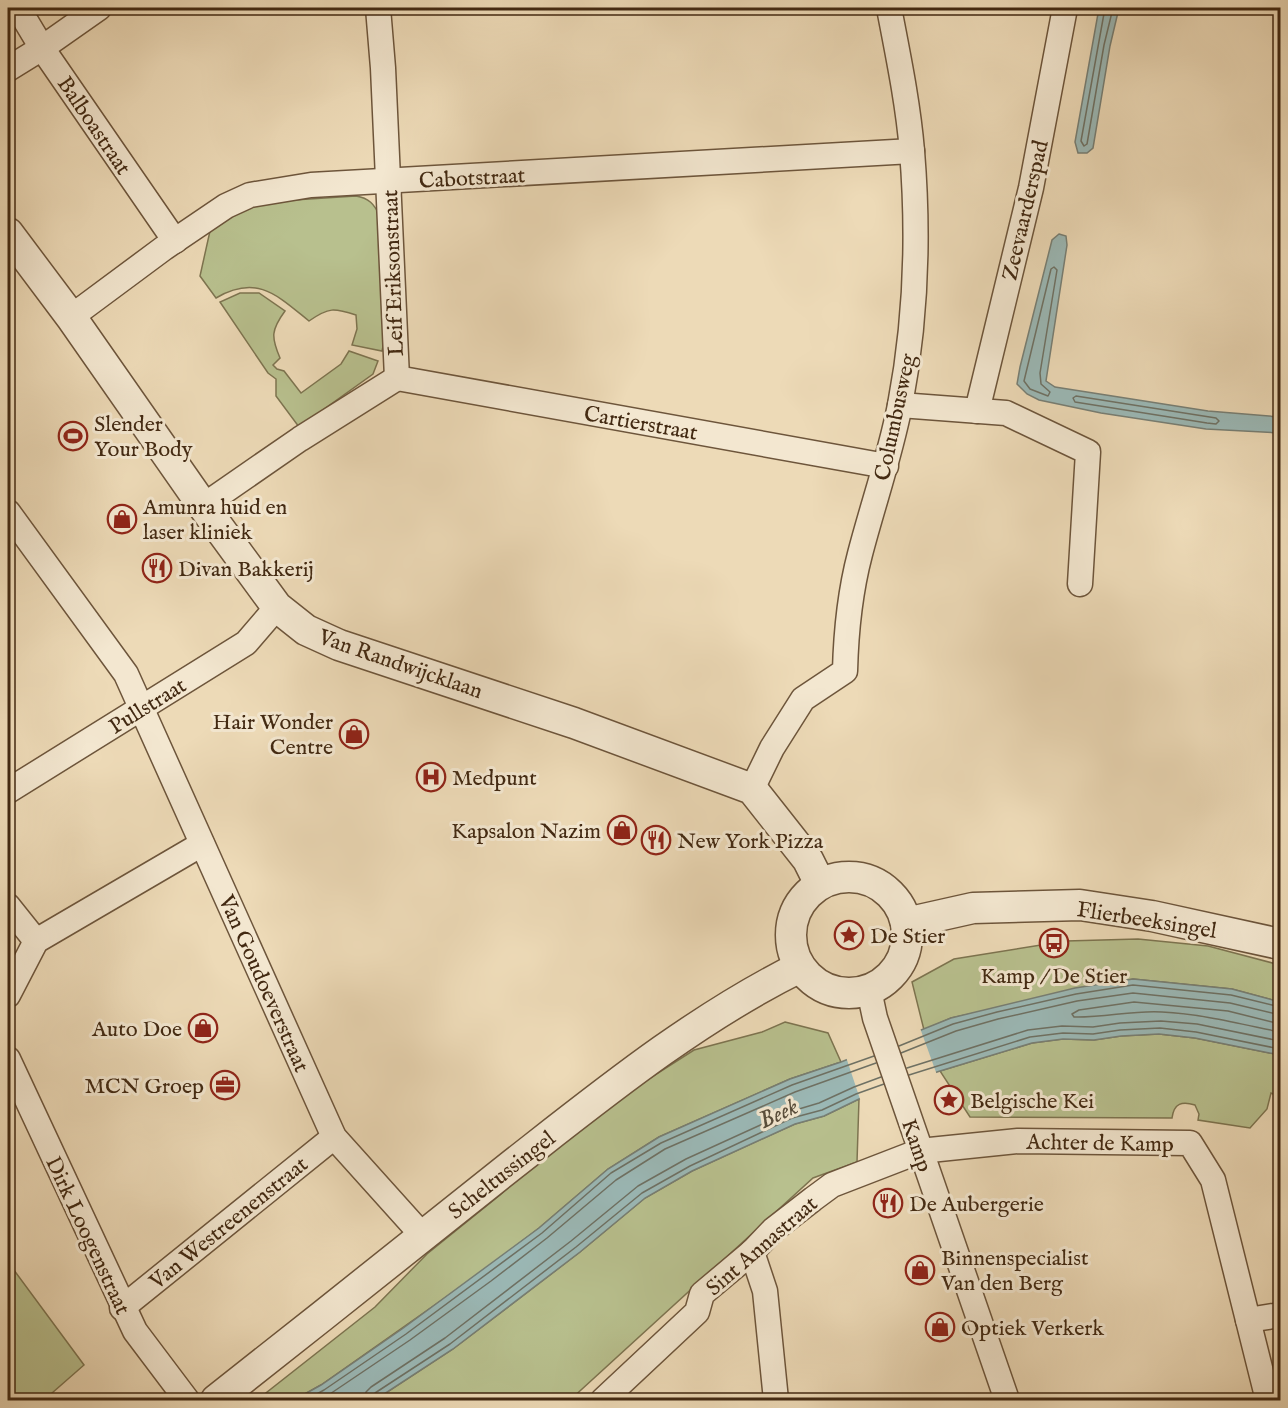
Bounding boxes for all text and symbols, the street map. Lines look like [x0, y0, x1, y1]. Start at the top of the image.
street label: Balboastraat [50, 71, 137, 181]
street label: Zeevaarderspad [996, 137, 1056, 283]
street label: Cabotstraat [418, 162, 526, 196]
street label: Leif Eriksonstraat [377, 189, 411, 357]
street label: Columbusweg [869, 350, 923, 483]
street label: Cartierstraat [582, 400, 700, 448]
place label: Slender Your Body [94, 411, 193, 464]
sports icon: Slender Your Body [57, 420, 89, 452]
place label: Amunra huid en laser kliniek [142, 494, 288, 547]
shop icon: Amunra huid en laser kliniek [106, 503, 138, 535]
restaurant icon: Divan Bakkerij [141, 552, 173, 584]
place label: Divan Bakkerij [178, 556, 314, 584]
street label: Van Randwijcklaan [314, 623, 486, 706]
street label: Pullstraat [104, 672, 192, 741]
place label: Hair Wonder Centre [213, 709, 333, 762]
shop icon: Hair Wonder Centre [338, 718, 370, 750]
hospital icon: Medpunt [415, 761, 447, 793]
place label: Medpunt [452, 765, 537, 793]
shop icon: Kapsalon Nazim [606, 814, 638, 846]
place label: Kapsalon Nazim [451, 818, 601, 846]
restaurant icon: New York Pizza [640, 824, 672, 856]
place label: New York Pizza [677, 828, 824, 856]
street label: Van Goudoeverstraat [211, 890, 315, 1077]
street label: Flierbeeksingel [1075, 896, 1219, 946]
place icon: De Stier [833, 919, 865, 951]
place label: De Stier [870, 923, 945, 951]
bus stop icon: Kamp / De Stier [1038, 927, 1070, 959]
place label: Kamp / De Stier [981, 963, 1127, 991]
shop icon: Auto Doe [187, 1012, 219, 1044]
place label: Auto Doe [91, 1016, 182, 1044]
office icon: MCN Groep [209, 1069, 241, 1101]
place label: MCN Groep [85, 1073, 204, 1101]
place icon: Belgische Kei [933, 1084, 965, 1116]
place label: Belgische Kei [970, 1088, 1094, 1116]
water label: Beek [754, 1091, 804, 1137]
street label: Kamp [894, 1115, 938, 1176]
street label: Scheltussingel [443, 1125, 562, 1226]
street label: Achter de Kamp [1025, 1129, 1174, 1159]
street label: Van Westreenenstraat [144, 1151, 315, 1297]
street label: Dirk Loogenstraat [38, 1152, 136, 1320]
restaurant icon: De Aubergerie [872, 1187, 904, 1219]
street label: Sint Annastraat [701, 1190, 824, 1303]
place label: De Aubergerie [909, 1191, 1044, 1219]
place label: Binnenspecialist Van den Berg [940, 1245, 1089, 1298]
shop icon: Binnenspecialist Van den Berg [904, 1254, 936, 1286]
shop icon: Optiek Verkerk [924, 1311, 956, 1343]
place label: Optiek Verkerk [961, 1315, 1104, 1343]

